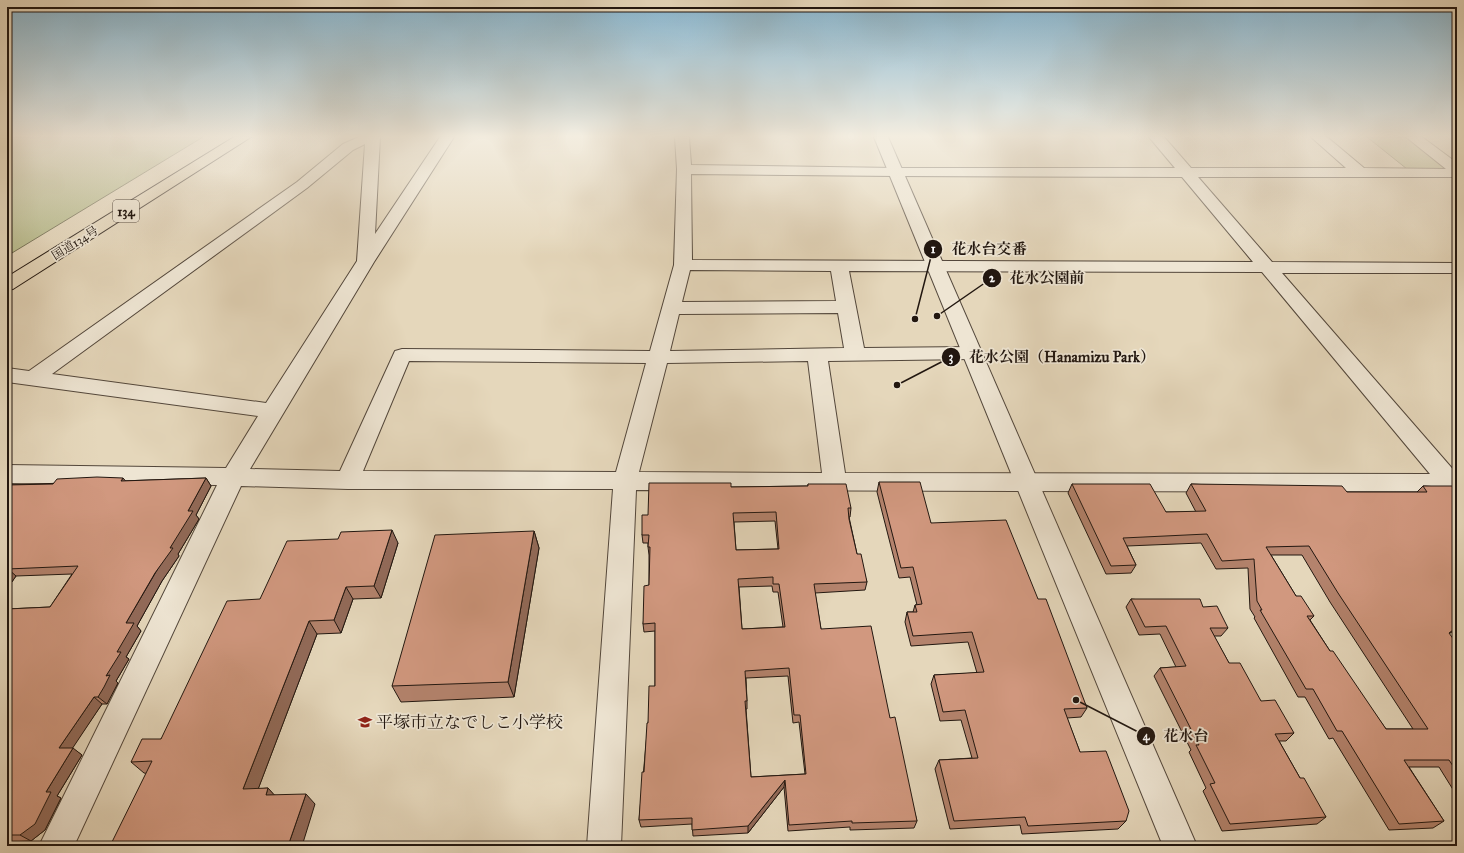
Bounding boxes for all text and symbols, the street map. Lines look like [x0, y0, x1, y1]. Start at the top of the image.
road number: 134 [113, 200, 139, 222]
street label: 国道134号 [49, 223, 101, 263]
callout: 花水台交番 [923, 235, 1034, 262]
text: 花水台交番 [951, 240, 1027, 258]
text: 1 [931, 242, 936, 256]
callout: 花水公園前 [982, 264, 1093, 291]
text: 花水公園前 [1009, 269, 1085, 287]
text: 2 [989, 271, 996, 285]
callout: 花水公園（Hanamizu Park） [941, 343, 1163, 370]
text: 花水公園（Hanamizu Park） [969, 348, 1155, 366]
text: 3 [949, 350, 954, 365]
place label: 平塚市立なでしこ小学校 [376, 712, 563, 733]
school or university icon: 平塚市立なでしこ小学校 [357, 714, 373, 730]
callout: 花水台 [1136, 723, 1217, 750]
text: 花水台 [1163, 727, 1209, 745]
text: 4 [1143, 729, 1151, 744]

